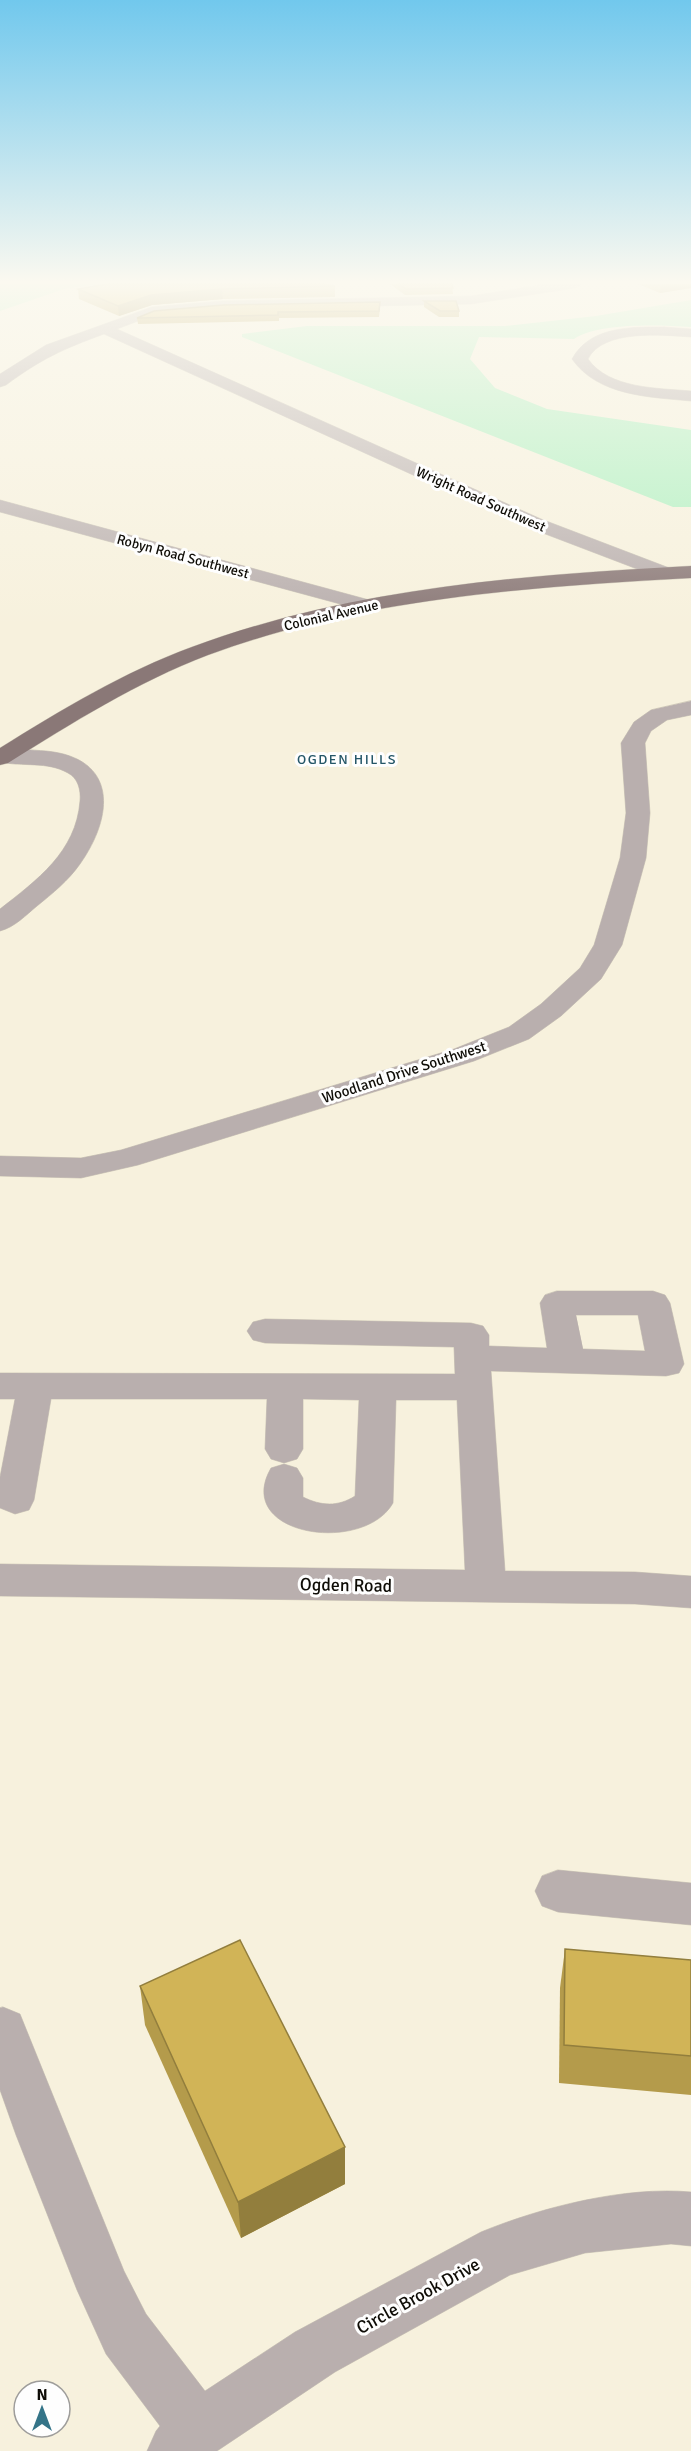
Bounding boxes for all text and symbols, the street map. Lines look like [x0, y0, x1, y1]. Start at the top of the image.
street label: Wright Road Southwest [413, 463, 548, 536]
street label: Robyn Road Southwest [115, 531, 251, 582]
street label: Colonial Avenue [282, 596, 380, 635]
district label: OGDEN HILLS [297, 751, 397, 768]
street label: Woodland Drive Southwest [320, 1037, 488, 1107]
street label: Ogden Road [300, 1573, 392, 1597]
street label: Circle Brook Drive [353, 2253, 483, 2339]
north arrow [12, 2379, 72, 2439]
text: N [36, 2385, 48, 2405]

